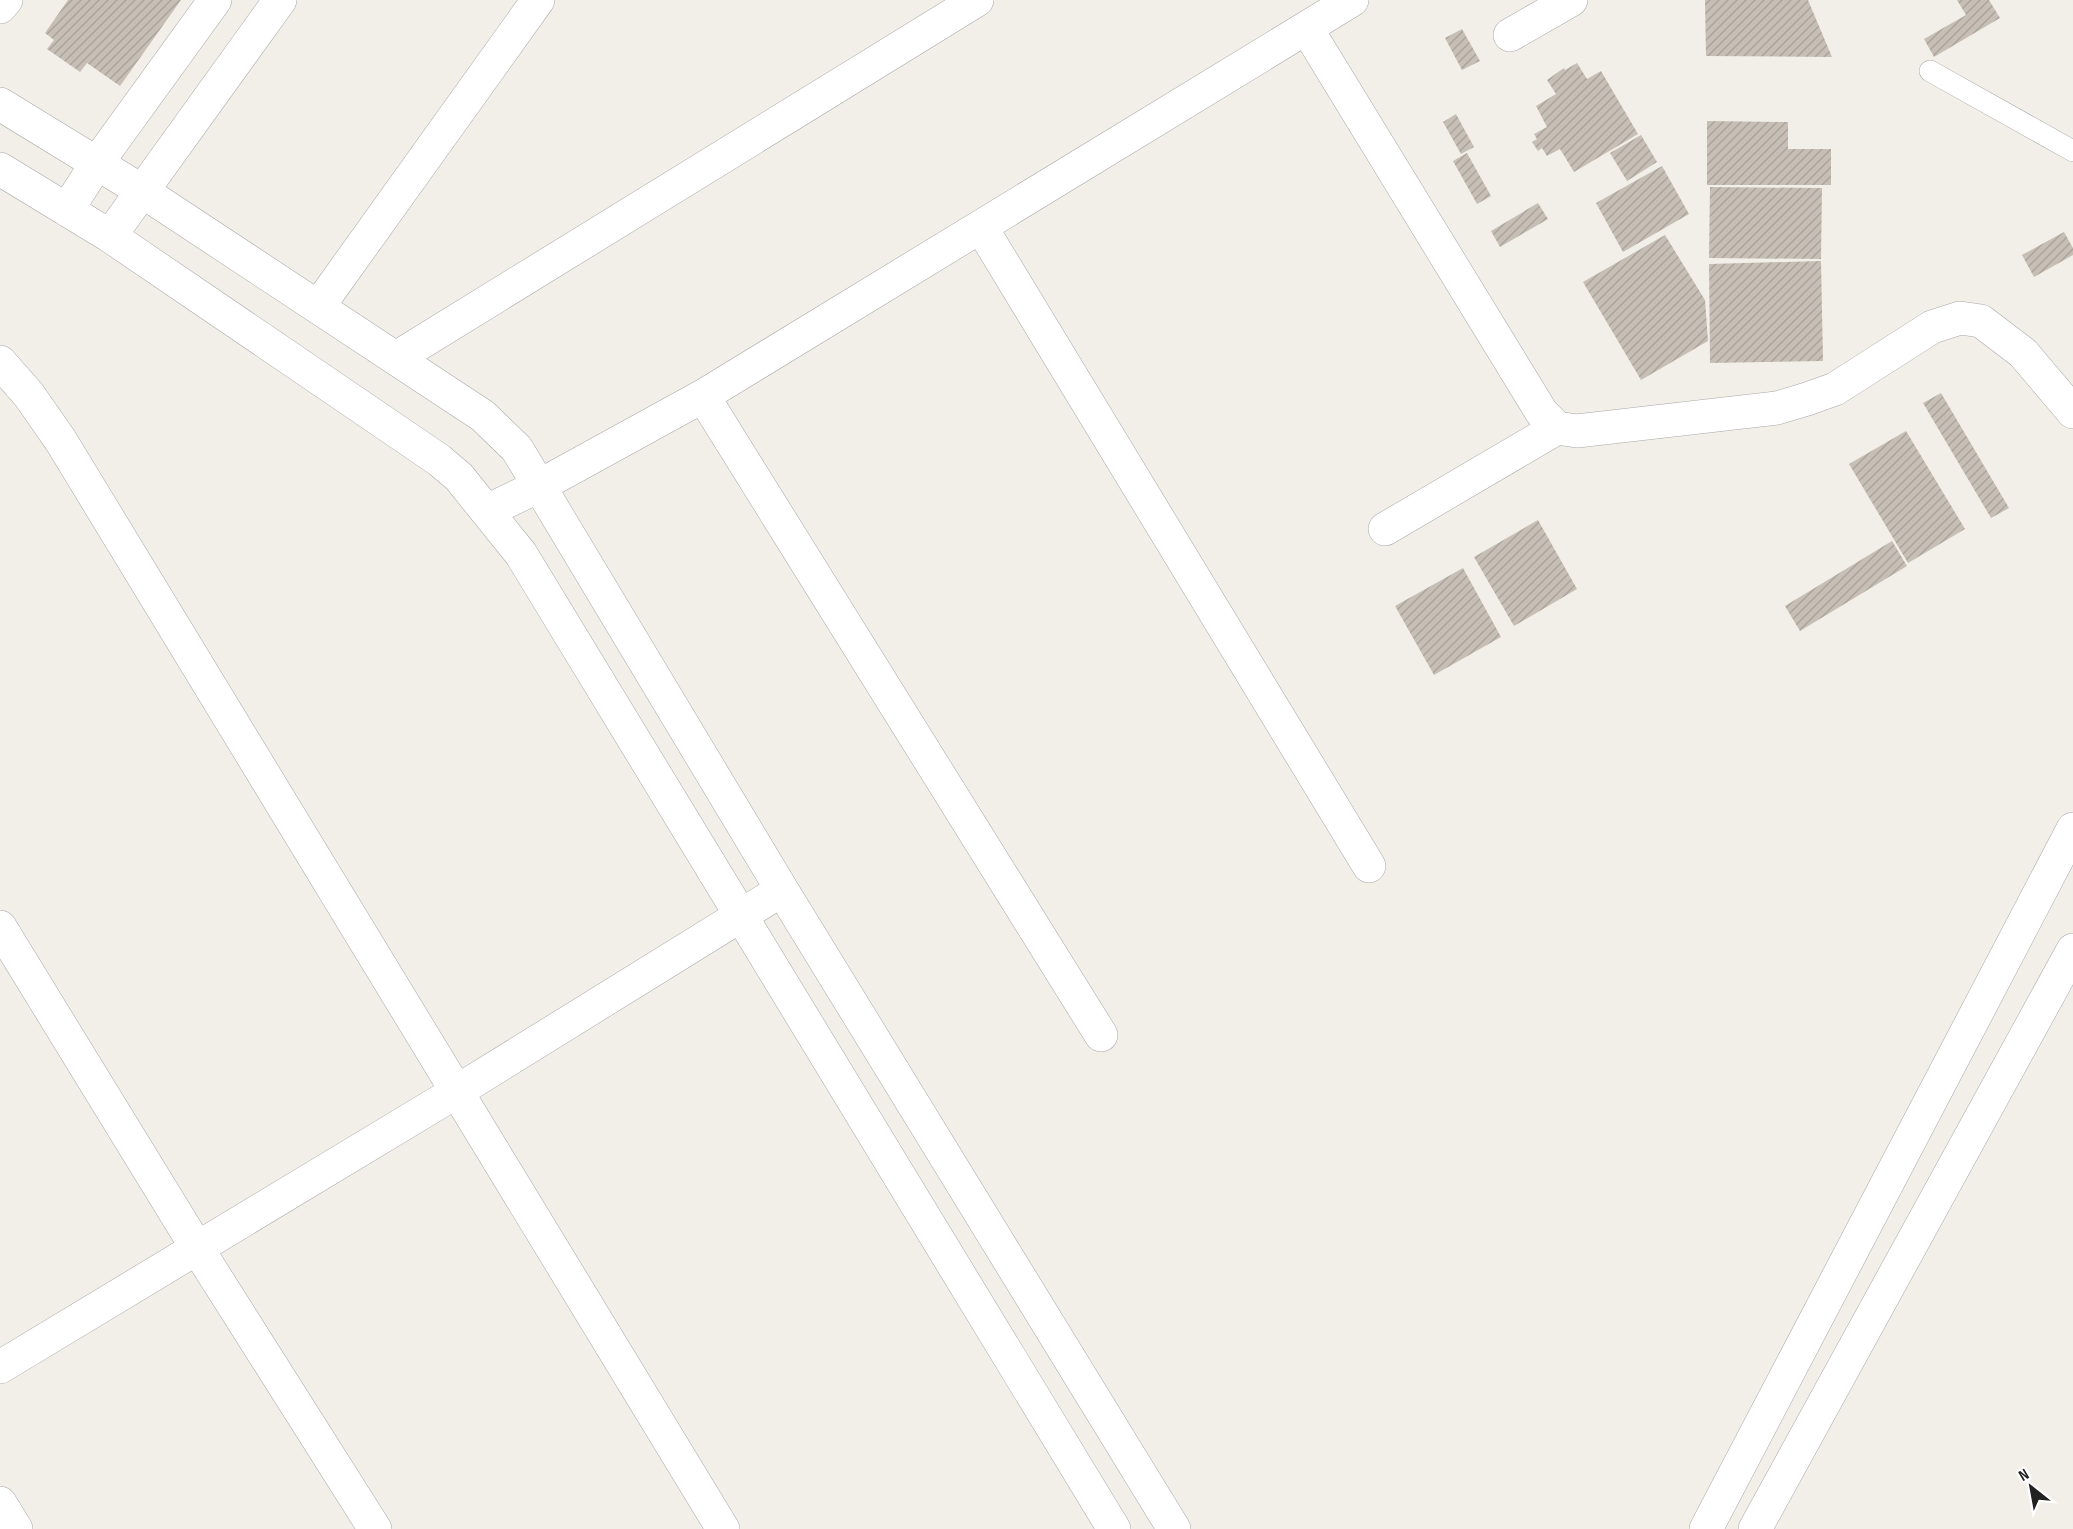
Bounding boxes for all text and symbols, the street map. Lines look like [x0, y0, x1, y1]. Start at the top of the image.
north arrow [2001, 1457, 2061, 1517]
text: N [2015, 1465, 2033, 1486]

